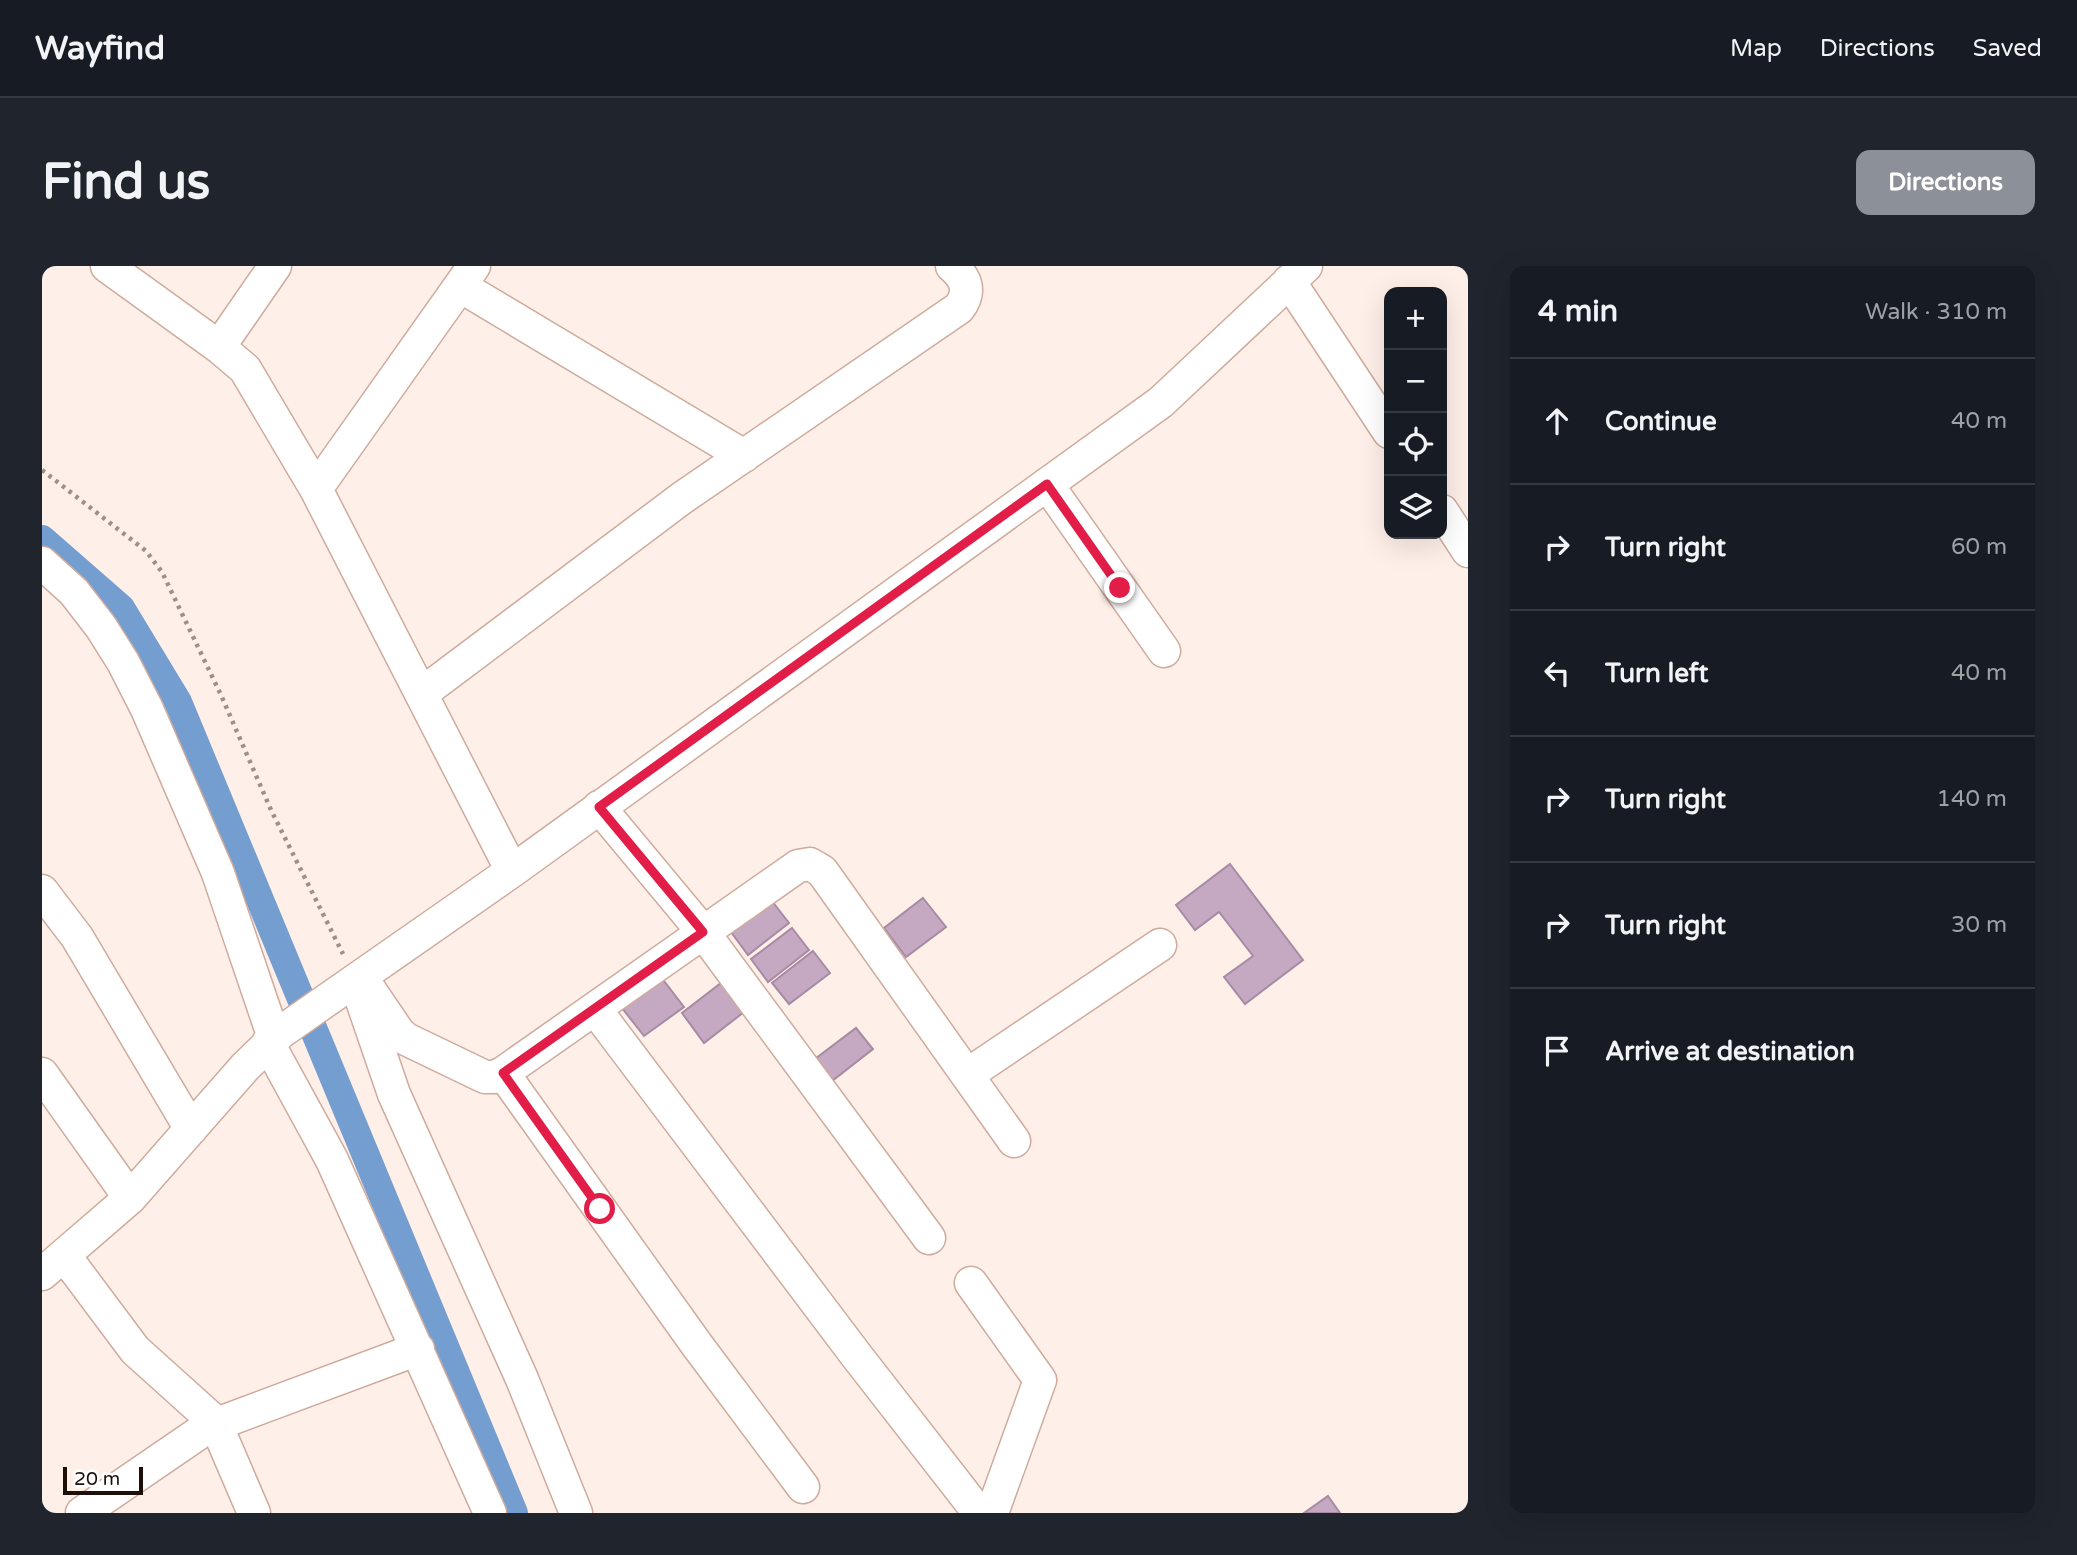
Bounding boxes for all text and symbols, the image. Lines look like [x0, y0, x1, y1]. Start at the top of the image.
text: Wayfind [35, 29, 165, 68]
text: Map [1730, 34, 1782, 63]
text: Directions [1820, 34, 1935, 63]
text: Saved [1973, 34, 2042, 63]
button: Directions [1856, 150, 2035, 215]
text: Find us [42, 153, 210, 212]
map controls [1384, 287, 1447, 539]
button: + [1384, 287, 1447, 350]
text: 4 min [1538, 293, 1618, 330]
text: Walk · 310 m [1865, 298, 2007, 326]
button: − [1384, 350, 1447, 413]
icon: ahead [1538, 402, 1576, 440]
text: Continue [1605, 406, 1717, 437]
text: 40 m [1951, 407, 2007, 435]
button: locate [1384, 413, 1447, 476]
button: layers [1384, 476, 1447, 539]
icon: right [1538, 528, 1576, 566]
text: Turn right [1605, 532, 1726, 563]
text: 60 m [1951, 533, 2007, 561]
route end [1104, 572, 1135, 603]
icon: left [1538, 654, 1576, 692]
text: Turn left [1605, 658, 1708, 689]
text: 40 m [1951, 659, 2007, 687]
icon: right [1538, 780, 1576, 818]
text: Turn right [1605, 784, 1726, 815]
text: 140 m [1937, 785, 2007, 813]
icon: right [1538, 906, 1576, 944]
text: Turn right [1605, 910, 1726, 941]
text: 30 m [1951, 911, 2007, 939]
icon: arrive [1538, 1032, 1576, 1070]
text: Arrive at destination [1605, 1036, 1855, 1067]
route start [584, 1193, 615, 1224]
scale bar [63, 1464, 144, 1496]
text: 20 m [74, 1468, 120, 1490]

